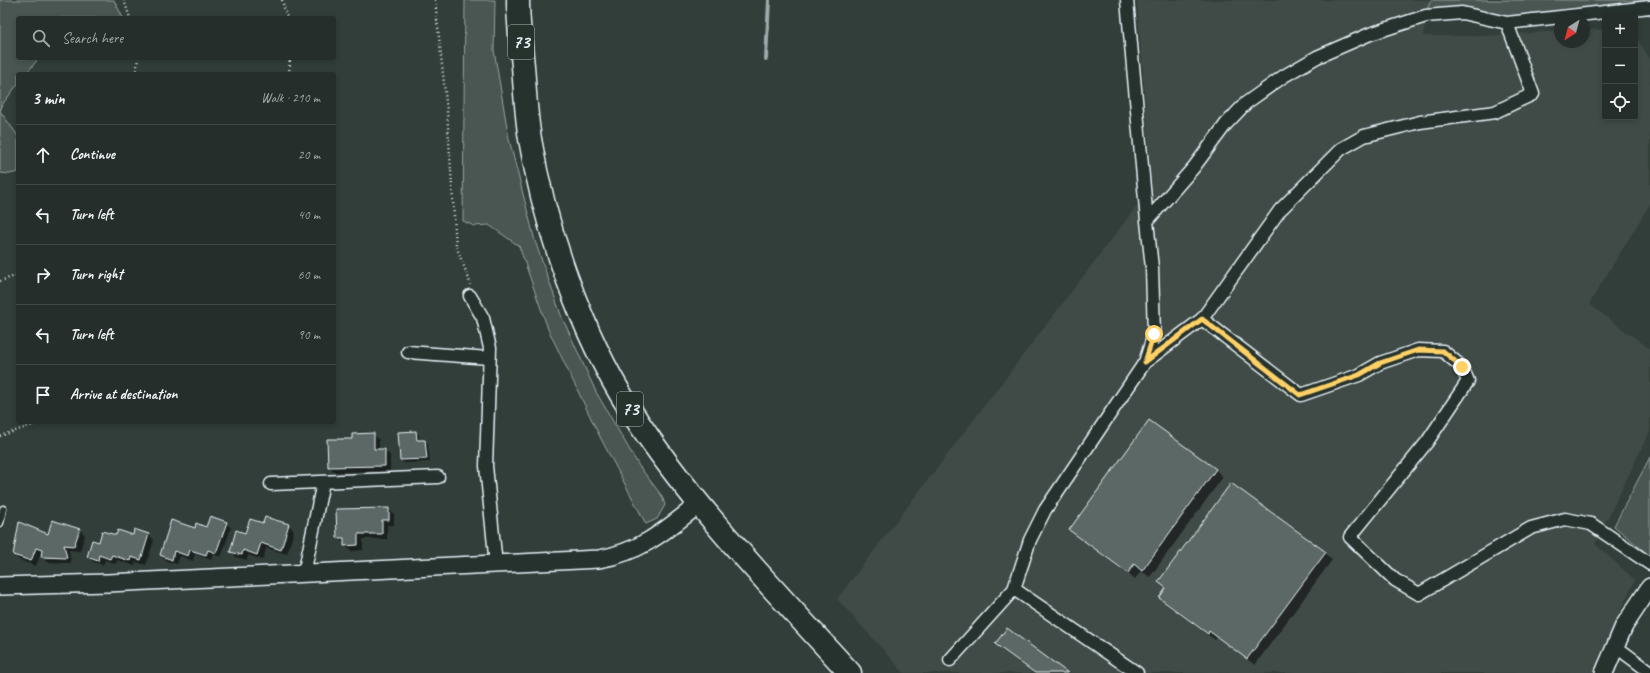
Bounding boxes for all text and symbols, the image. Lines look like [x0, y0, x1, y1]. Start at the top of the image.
north arrow [1554, 12, 1590, 48]
map controls [1602, 12, 1638, 120]
button: + [1602, 12, 1638, 48]
search box [16, 16, 336, 60]
road number: 73 [508, 25, 534, 59]
icon: search [30, 27, 52, 49]
text: Search here [62, 29, 123, 48]
button: − [1602, 48, 1638, 84]
button: locate [1602, 84, 1638, 120]
text: 3 min [32, 88, 65, 109]
text: Walk · 210 m [261, 90, 320, 106]
icon: ahead [32, 144, 54, 166]
text: Continue [70, 145, 115, 164]
text: 20 m [298, 147, 320, 163]
icon: left [32, 204, 54, 226]
text: Turn left [70, 205, 113, 224]
text: 40 m [298, 207, 320, 223]
icon: right [32, 264, 54, 286]
text: Turn right [70, 265, 123, 284]
text: 60 m [298, 267, 320, 283]
icon: left [32, 324, 54, 346]
text: Turn left [70, 325, 113, 344]
route start [1145, 325, 1163, 343]
text: 90 m [298, 327, 320, 343]
route end [1453, 358, 1471, 376]
icon: arrive [32, 384, 54, 406]
text: Arrive at destination [70, 385, 177, 404]
road number: 73 [617, 392, 643, 426]

